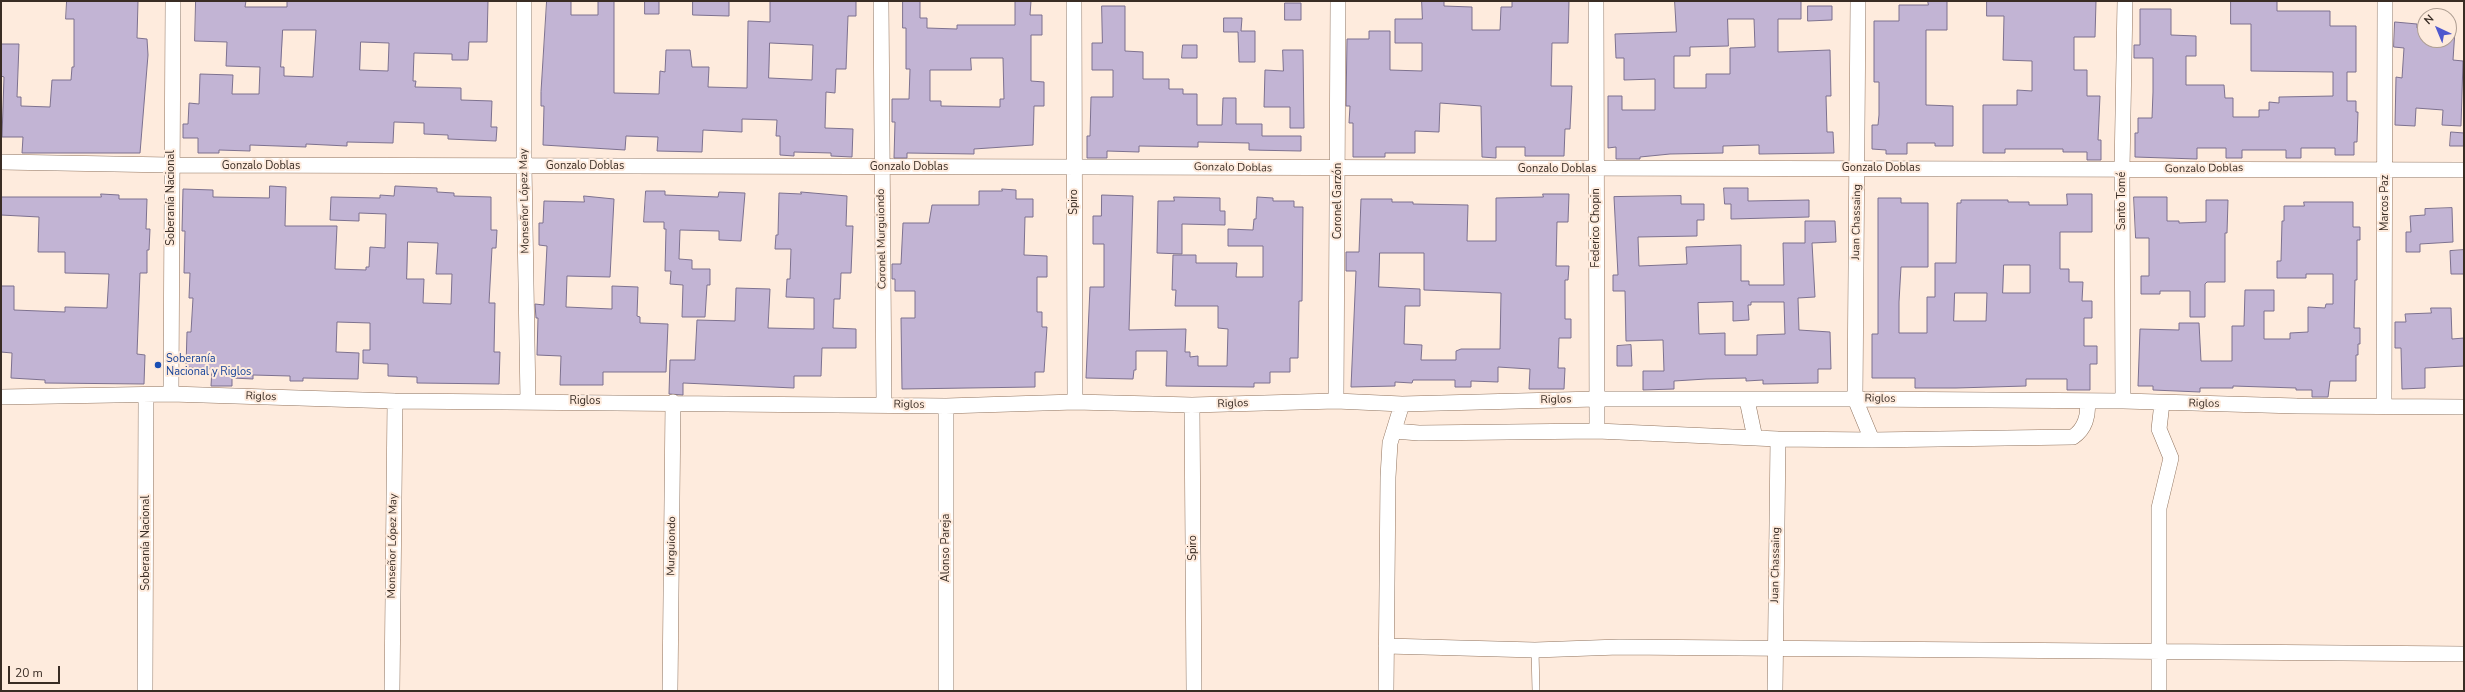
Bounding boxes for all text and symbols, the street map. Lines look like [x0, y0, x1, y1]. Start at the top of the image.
north arrow [2417, 8, 2457, 48]
text: N [2421, 11, 2437, 28]
street label: Monseñor López May [517, 148, 533, 254]
street label: Soberanía Nacional [164, 150, 178, 246]
street label: Gonzalo Doblas [222, 159, 300, 173]
street label: Gonzalo Doblas [546, 159, 624, 173]
street label: Gonzalo Doblas [870, 160, 948, 174]
street label: Gonzalo Doblas [1194, 161, 1272, 175]
street label: Gonzalo Doblas [1842, 161, 1920, 175]
street label: Gonzalo Doblas [1518, 162, 1596, 176]
street label: Gonzalo Doblas [2165, 162, 2243, 176]
street label: Coronel Garzón [1331, 163, 1345, 239]
street label: Santo Tomé [2115, 172, 2129, 230]
street label: Marcos Paz [2378, 175, 2392, 231]
street label: Juan Chassaing [1850, 184, 1864, 260]
street label: Coronel Murguiondo [875, 188, 889, 290]
street label: Federico Chopin [1589, 188, 1603, 268]
street label: Spiro [1067, 189, 1081, 215]
place label: Soberanía Nacional y Riglos [166, 352, 251, 378]
marker: Soberanía Nacional y Riglos [153, 360, 163, 370]
street label: Riglos [245, 390, 277, 404]
street label: Riglos [1864, 392, 1896, 406]
street label: Riglos [1540, 393, 1572, 407]
street label: Riglos [570, 394, 600, 408]
street label: Riglos [1217, 397, 1249, 411]
street label: Riglos [2188, 397, 2220, 411]
street label: Riglos [893, 398, 925, 412]
street label: Monseñor López May [385, 493, 401, 599]
street label: Soberanía Nacional [139, 495, 153, 591]
street label: Alonso Pareja [939, 514, 953, 582]
street label: Murguiondo [665, 516, 679, 576]
street label: Juan Chassaing [1769, 527, 1783, 603]
street label: Spiro [1186, 535, 1200, 561]
scale bar [10, 658, 62, 684]
text: 20 m [15, 665, 43, 681]

